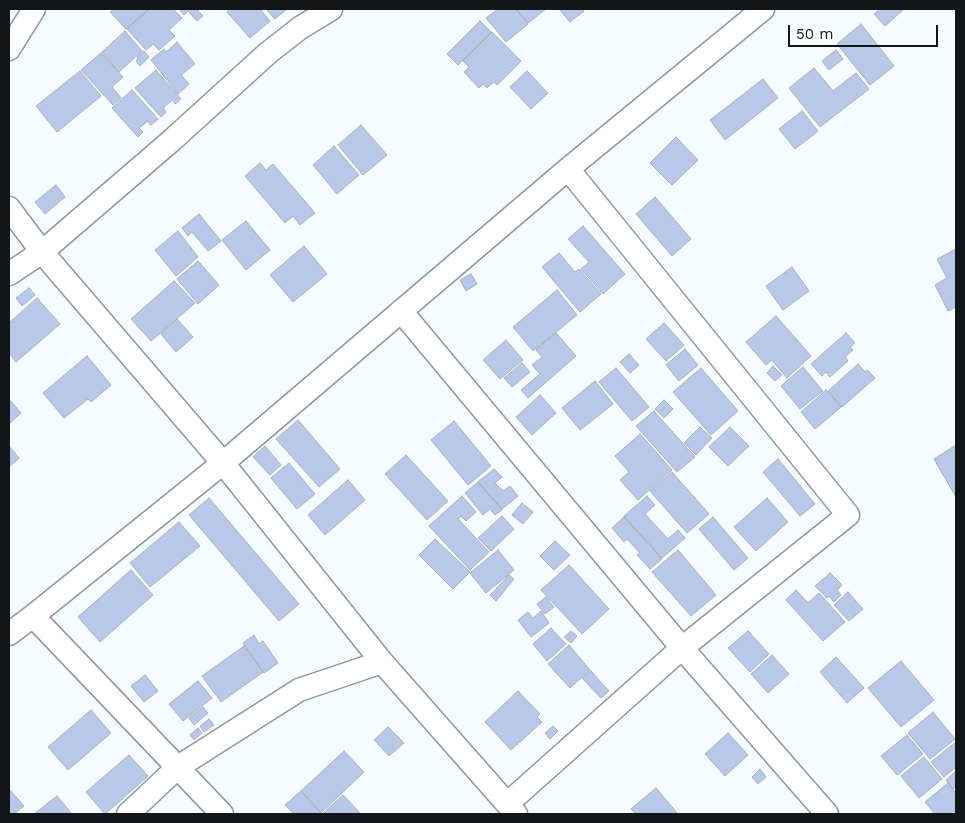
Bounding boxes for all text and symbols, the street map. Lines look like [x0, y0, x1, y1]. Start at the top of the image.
scale bar [790, 15, 940, 47]
text: 50 m [796, 25, 833, 43]

